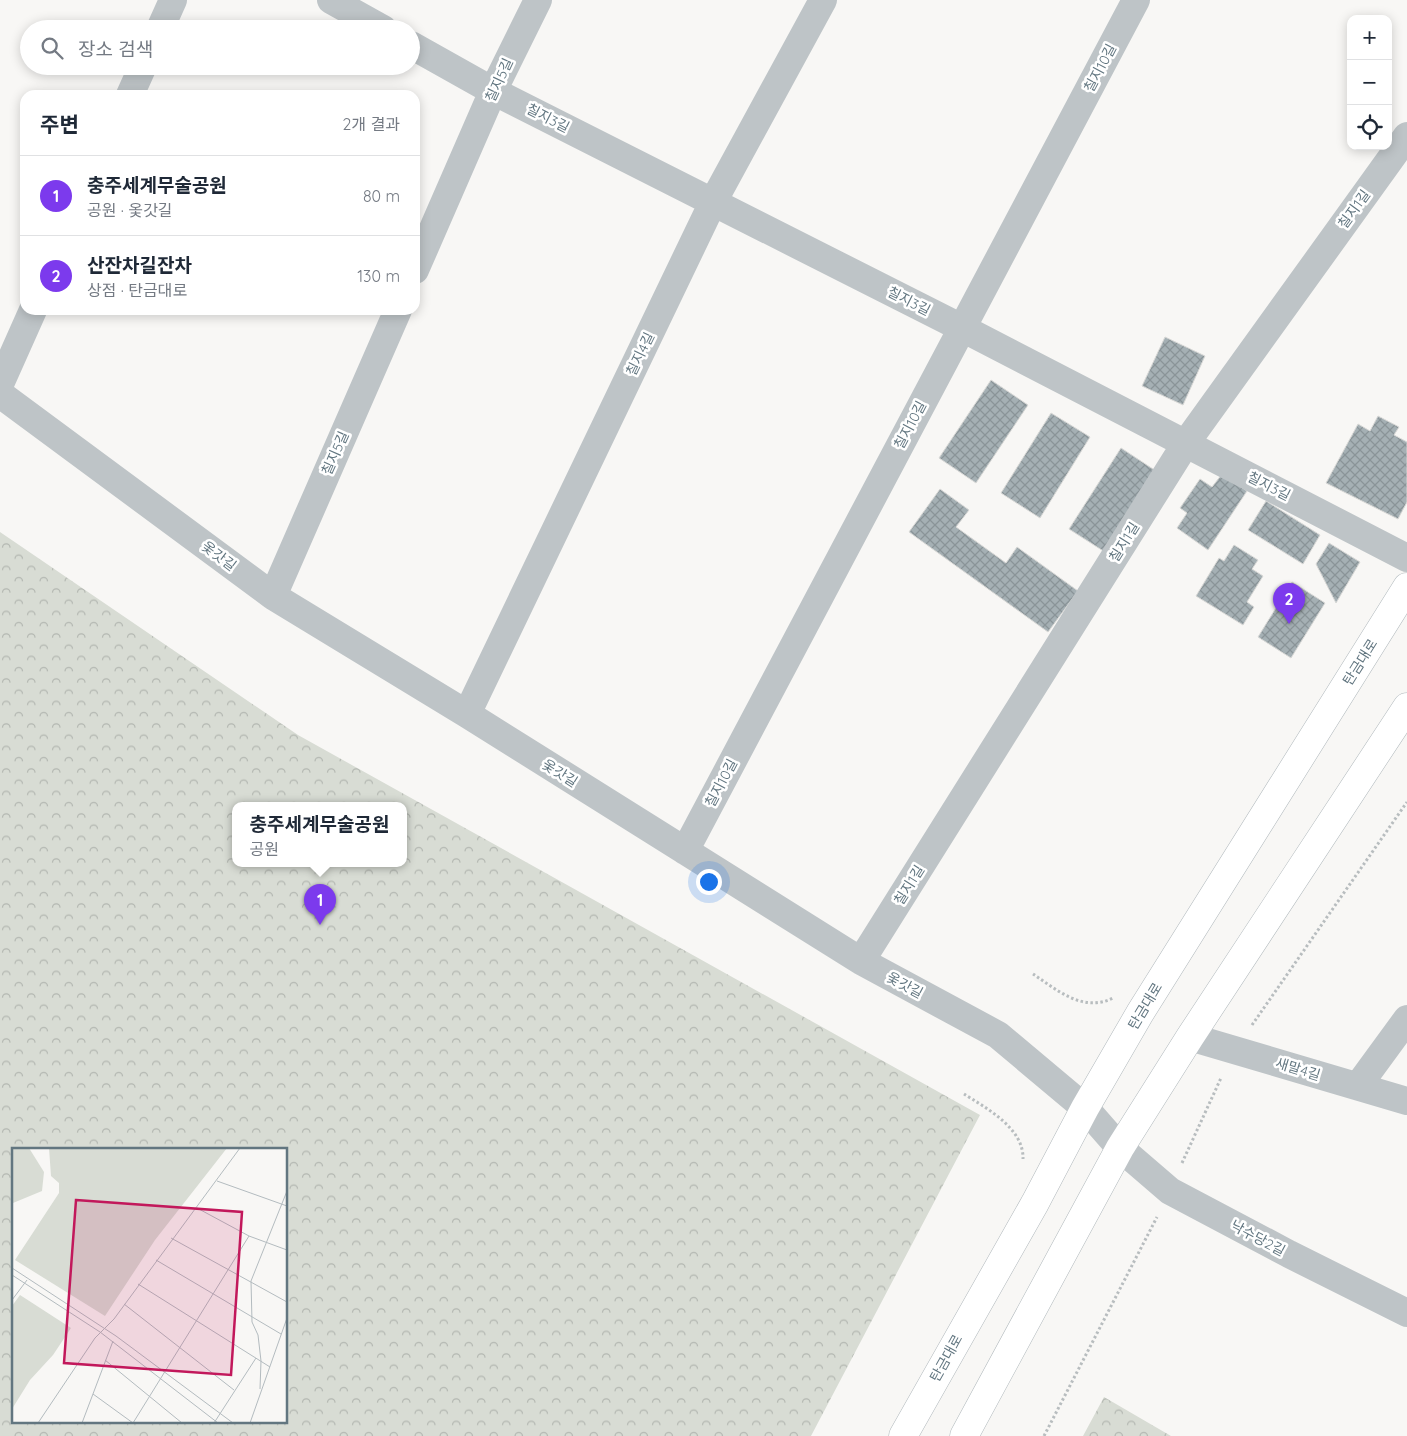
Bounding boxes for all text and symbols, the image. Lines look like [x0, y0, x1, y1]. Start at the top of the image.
map controls [1347, 15, 1392, 150]
button: + [1347, 15, 1392, 60]
search box [20, 20, 420, 75]
icon: search [38, 34, 66, 62]
text: 장소 검색 [78, 37, 153, 61]
street label: 칠지10길 [1080, 41, 1120, 95]
street label: 칠지5길 [481, 55, 517, 105]
button: − [1347, 60, 1392, 105]
street label: 칠지3길 [523, 100, 573, 136]
button: locate [1347, 105, 1392, 150]
text: 주변 [40, 111, 79, 137]
text: 2개 결과 [343, 114, 400, 134]
text: 충주세계무술공원 [87, 173, 227, 197]
text: 1 [53, 186, 59, 206]
text: 80 m [363, 186, 400, 206]
street label: 칠지1길 [1334, 186, 1374, 232]
text: 공원 · 옻갓길 [87, 200, 172, 220]
text: 산잔차길잔차 [87, 253, 192, 277]
text: 2 [51, 266, 61, 286]
text: 130 m [357, 266, 400, 286]
text: 상점 · 탄금대로 [87, 280, 187, 300]
street label: 칠지3길 [884, 283, 934, 319]
street label: 칠지4길 [622, 329, 658, 379]
street label: 칠지10길 [890, 398, 930, 452]
street label: 칠지5길 [317, 428, 353, 478]
street label: 칠지3길 [1244, 468, 1294, 504]
street label: 칠지1길 [1105, 519, 1143, 565]
street label: 옻갓길 [198, 537, 240, 575]
pin: 2 [1273, 583, 1305, 624]
street label: 탄금대로 [1339, 635, 1381, 689]
street label: 옻갓길 [539, 755, 581, 791]
street label: 칠지10길 [701, 756, 741, 810]
popup [232, 802, 407, 867]
text: 충주세계무술공원 [250, 812, 389, 836]
text: 공원 [250, 839, 279, 859]
street label: 칠지1길 [890, 862, 928, 908]
your location [696, 869, 722, 895]
pin: 1 [304, 884, 336, 925]
street label: 옻갓길 [884, 968, 926, 1002]
street label: 탄금대로 [1124, 979, 1166, 1033]
street label: 새말4길 [1273, 1054, 1323, 1084]
inset map [12, 1148, 288, 1424]
street label: 낙수당2길 [1228, 1216, 1288, 1260]
street label: 탄금대로 [926, 1331, 966, 1385]

